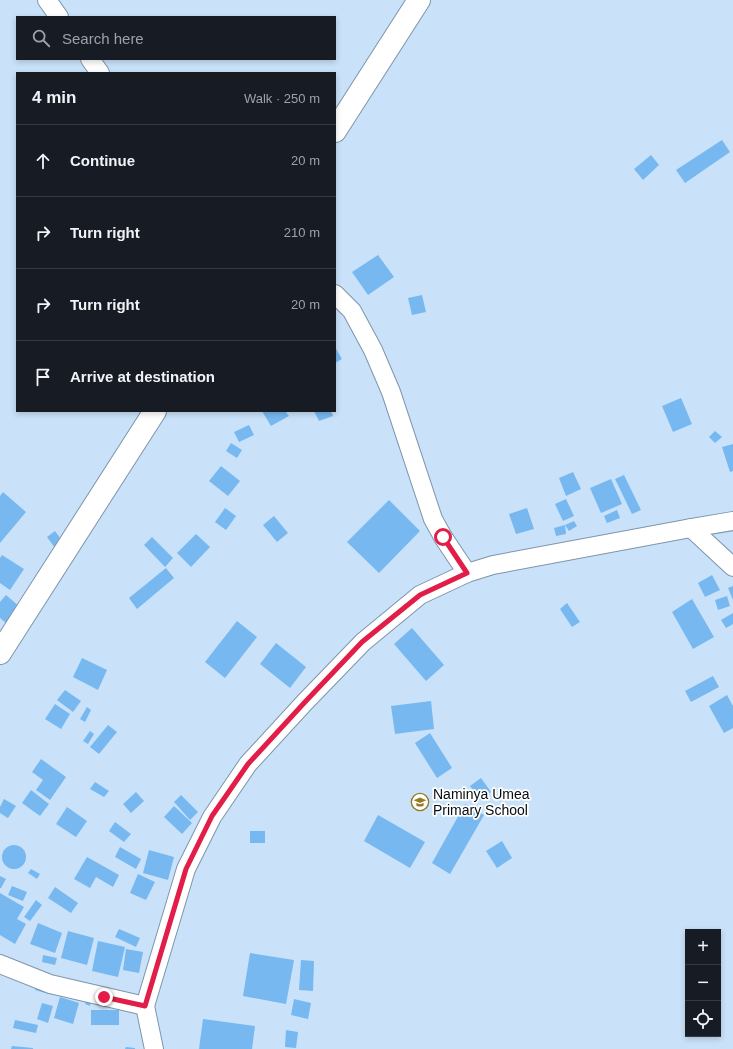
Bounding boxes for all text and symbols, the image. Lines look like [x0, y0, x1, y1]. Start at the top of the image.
search box [16, 16, 336, 60]
icon: search [30, 27, 52, 49]
text: Search here [62, 30, 144, 47]
text: 4 min [32, 88, 76, 107]
text: Walk · 250 m [244, 91, 320, 106]
icon: ahead [32, 150, 54, 172]
text: Continue [70, 152, 135, 169]
text: 20 m [291, 153, 320, 168]
icon: right [32, 222, 54, 244]
text: Turn right [70, 224, 140, 241]
text: 210 m [284, 225, 320, 240]
icon: right [32, 294, 54, 316]
text: Turn right [70, 296, 140, 313]
text: 20 m [291, 297, 320, 312]
icon: arrive [32, 366, 54, 388]
text: Arrive at destination [70, 368, 215, 385]
route start [434, 528, 452, 546]
place label: Naminya Umea Primary School [433, 786, 530, 818]
school or university icon: Naminya Umea Primary School [410, 792, 430, 812]
map controls [685, 929, 721, 1037]
button: + [685, 929, 721, 965]
button: − [685, 965, 721, 1001]
route end [95, 988, 113, 1006]
button: locate [685, 1001, 721, 1037]

